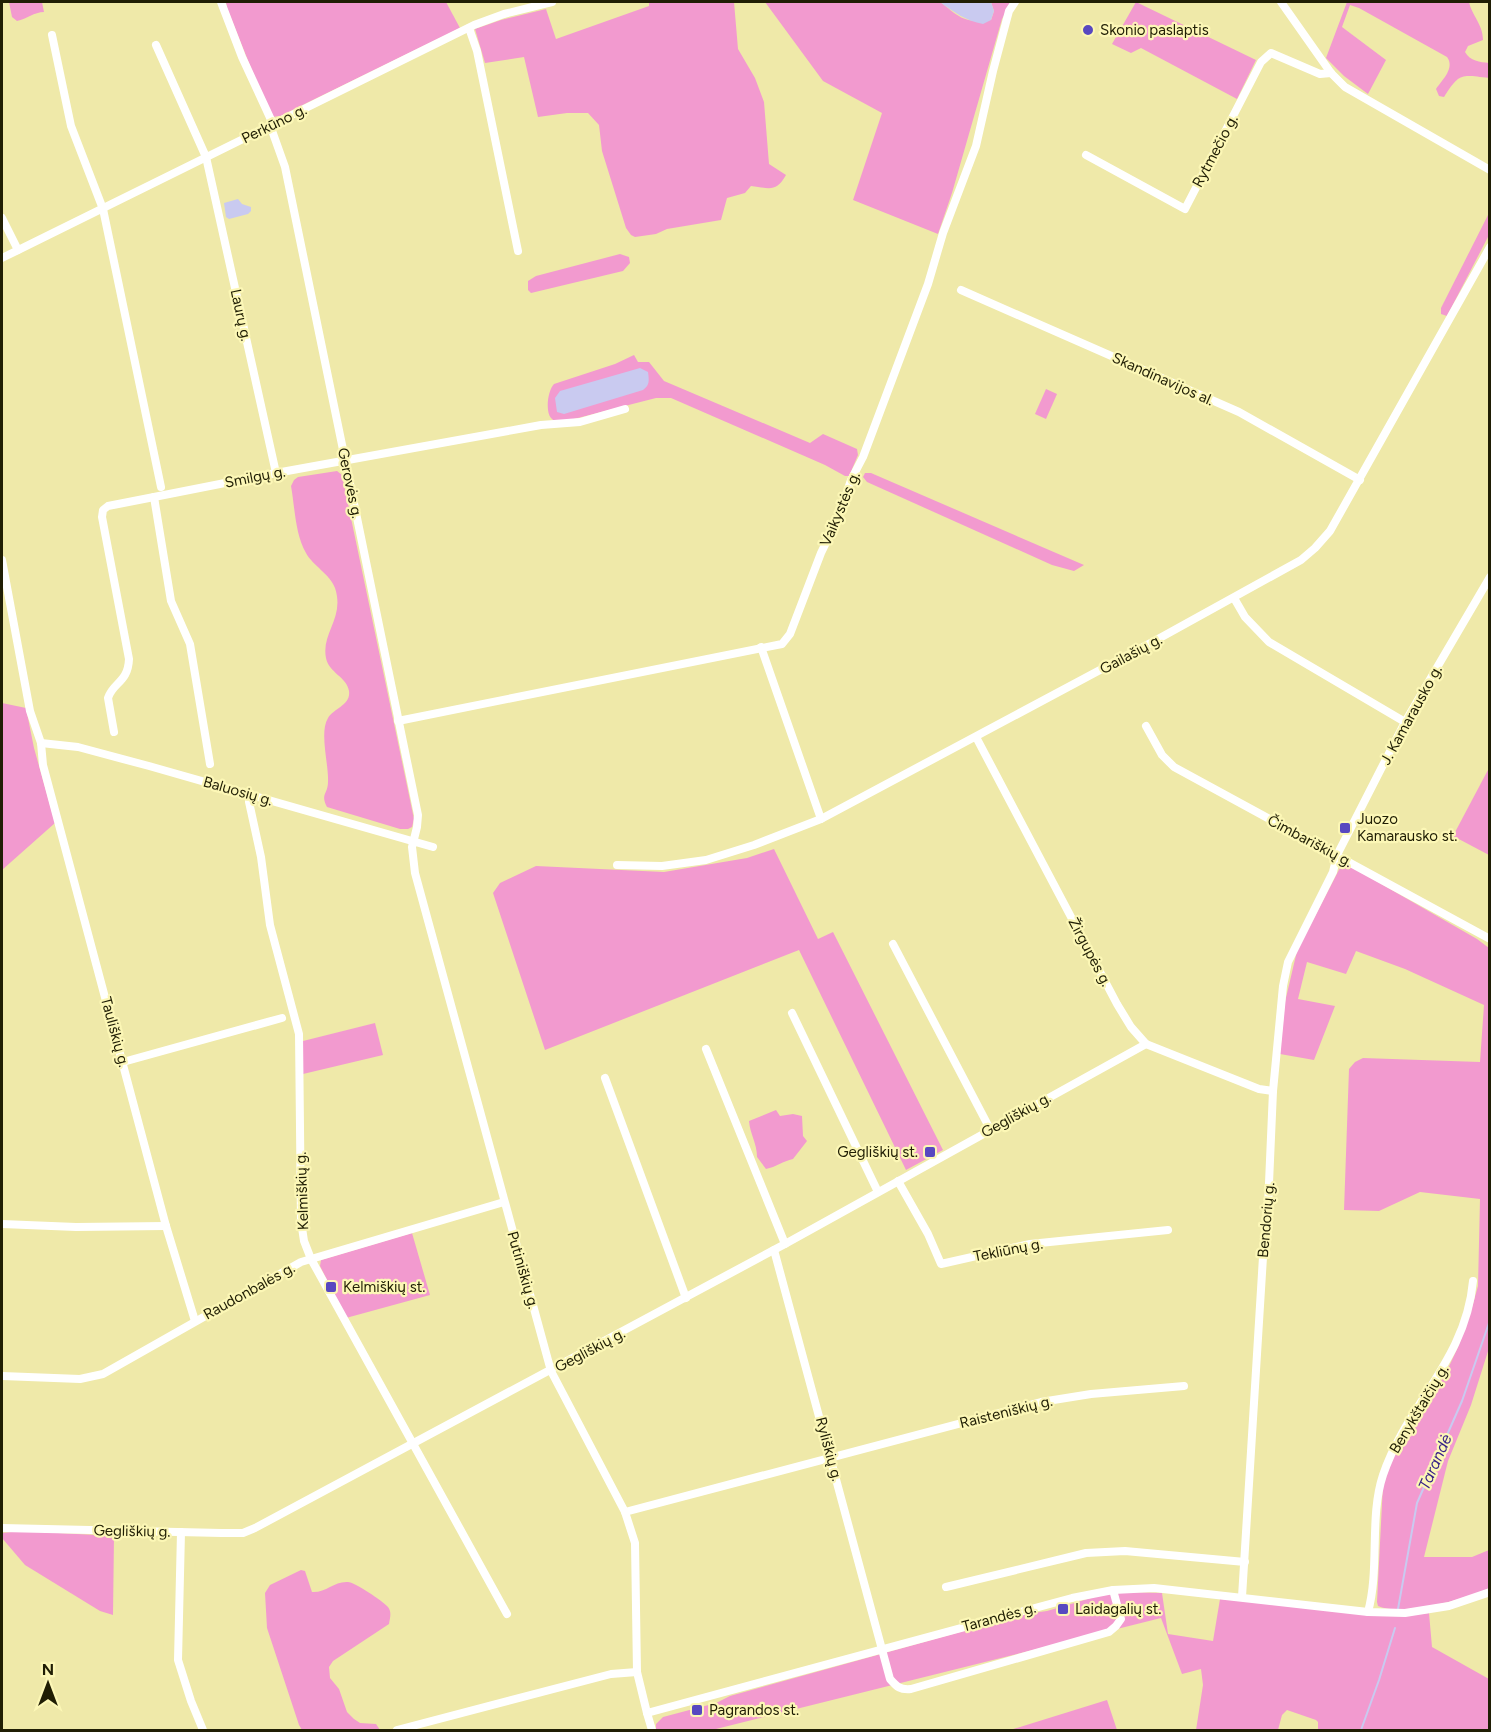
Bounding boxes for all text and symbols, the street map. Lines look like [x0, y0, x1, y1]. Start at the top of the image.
place label: Skonio paslaptis [1100, 21, 1209, 39]
marker: Skonio paslaptis [1081, 23, 1095, 37]
street label: Perkūno g. [239, 101, 309, 147]
street label: Rytmečio g. [1188, 112, 1242, 190]
street label: Laurų g. [227, 287, 255, 343]
street label: Skandinavijos al. [1109, 349, 1217, 409]
street label: Gerovės g. [334, 446, 366, 520]
street label: Smilgų g. [223, 462, 287, 492]
street label: Vaikystės g. [816, 469, 864, 549]
street label: Gailašių g. [1097, 630, 1165, 678]
street label: J. Kamarausko g. [1376, 662, 1446, 768]
street label: Baluosių g. [201, 772, 275, 810]
place label: Juozo Kamarausko st. [1357, 810, 1457, 845]
street label: Čimbariškių g. [1264, 811, 1356, 871]
marker: Juozo Kamarausko st. [1338, 821, 1352, 835]
street label: Žirgupės g. [1064, 915, 1116, 989]
street label: Tauliškių g. [97, 995, 133, 1069]
street label: Gegliškių g. [978, 1088, 1054, 1142]
place label: Gegliškių st. [837, 1143, 918, 1161]
marker: Gegliškių st. [923, 1145, 937, 1159]
street label: Kelmiškių g. [292, 1151, 312, 1231]
street label: Bendorių g. [1254, 1181, 1278, 1259]
street label: Putiniškių g. [503, 1229, 543, 1311]
street label: Tekliūnų g. [972, 1234, 1044, 1266]
street label: Raudonbalės g. [200, 1258, 298, 1324]
place label: Kelmiškių st. [343, 1278, 425, 1296]
marker: Kelmiškių st. [324, 1280, 338, 1294]
street label: Gegliškių g. [552, 1324, 628, 1376]
street label: Benykštaičių g. [1385, 1361, 1453, 1457]
street label: Raisteniškių g. [958, 1392, 1054, 1432]
street label: Ryliškių g. [812, 1415, 846, 1483]
water label: Tarandė [1414, 1431, 1456, 1493]
street label: Gegliškių g. [93, 1521, 171, 1541]
street label: Tarandės g. [960, 1599, 1038, 1635]
place label: Laidagalių st. [1075, 1600, 1161, 1618]
marker: Laidagalių st. [1056, 1602, 1070, 1616]
north arrow [18, 1654, 78, 1714]
text: N [42, 1660, 54, 1679]
place label: Pagrandos st. [709, 1701, 799, 1719]
marker: Pagrandos st. [690, 1703, 704, 1717]

